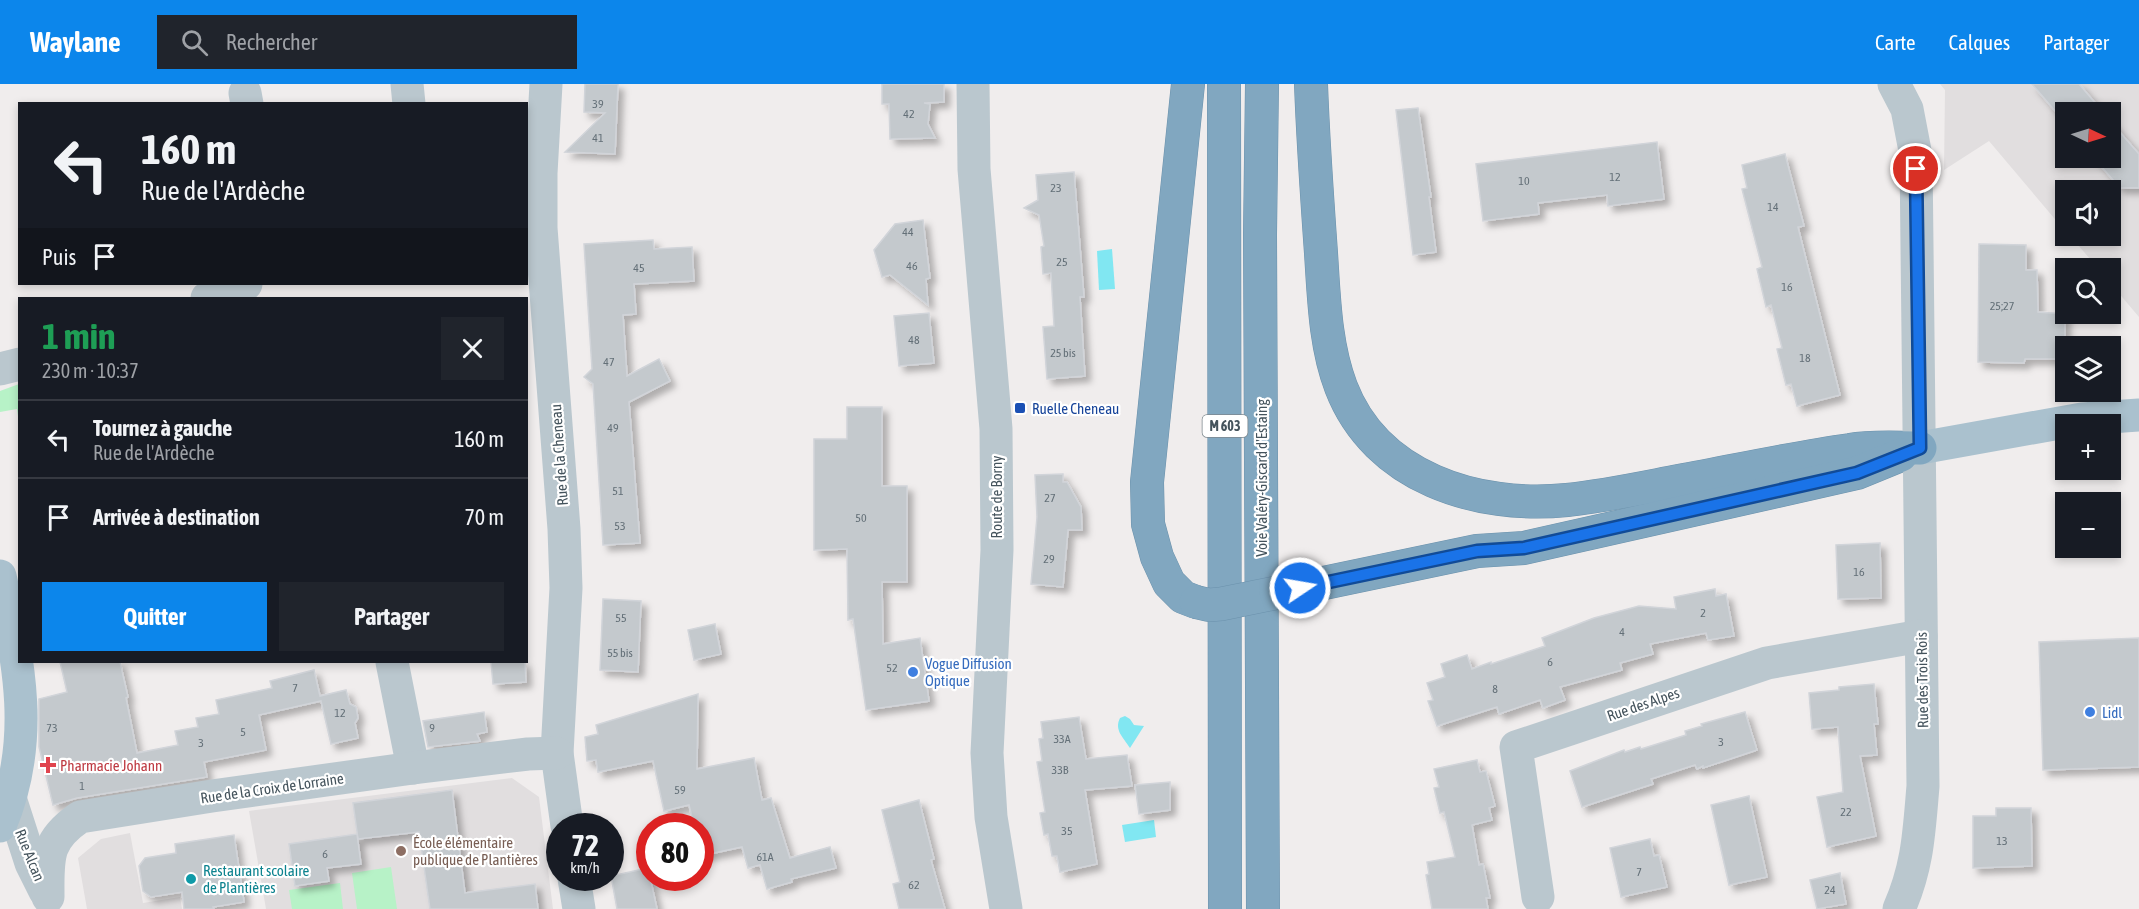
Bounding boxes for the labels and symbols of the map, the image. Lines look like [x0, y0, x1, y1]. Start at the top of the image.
house number: 39 [592, 97, 604, 111]
north arrow [2055, 102, 2121, 168]
house number: 42 [903, 107, 915, 121]
house number: 41 [592, 131, 604, 145]
pin [1890, 143, 1941, 194]
house number: 12 [1609, 170, 1621, 184]
house number: 10 [1518, 174, 1530, 188]
house number: 23 [1050, 181, 1062, 195]
house number: 14 [1767, 200, 1779, 214]
house number: 44 [902, 225, 914, 239]
house number: 25 [1056, 255, 1068, 269]
house number: 46 [906, 259, 918, 273]
house number: 45 [633, 261, 645, 275]
house number: 16 [1781, 280, 1793, 294]
house number: 25;27 [1990, 299, 2015, 313]
house number: 48 [908, 333, 920, 347]
house number: 25 bis [1050, 346, 1076, 360]
house number: 18 [1799, 351, 1811, 365]
house number: 47 [603, 355, 615, 369]
street label: Voie Valéry-Giscard d'Estaing [1253, 399, 1270, 557]
place label: Ruelle Cheneau [1032, 400, 1119, 417]
marker: Ruelle Cheneau [1013, 401, 1027, 415]
street label: Rue de la Cheneau [547, 404, 571, 506]
road number: M 603 [1202, 415, 1248, 437]
house number: 49 [607, 421, 619, 435]
street label: Route de Borny [988, 456, 1005, 538]
house number: 51 [612, 484, 624, 498]
house number: 27 [1044, 491, 1056, 505]
house number: 50 [855, 511, 867, 525]
house number: 53 [614, 519, 626, 533]
house number: 29 [1043, 552, 1055, 566]
position arrow [1268, 556, 1332, 620]
house number: 16 [1853, 565, 1865, 579]
house number: 2 [1700, 606, 1706, 620]
house number: 55 [615, 611, 627, 625]
house number: 4 [1619, 625, 1625, 639]
street label: Rue des Trois Rois [1913, 632, 1931, 728]
house number: 55 bis [607, 646, 633, 660]
place label: Vogue Diffusion Optique [925, 655, 1012, 689]
house number: 6 [1547, 655, 1553, 669]
house number: 52 [886, 661, 898, 675]
marker: Vogue Diffusion Optique [906, 665, 920, 679]
house number: 7 [292, 681, 298, 695]
house number: 8 [1492, 682, 1498, 696]
street label: Rue des Alpes [1605, 684, 1681, 724]
place label: Lidl [2102, 704, 2122, 721]
marker: Lidl [2083, 705, 2097, 719]
house number: 12 [334, 706, 346, 720]
house number: 73 [46, 721, 58, 735]
house number: 9 [429, 721, 435, 735]
house number: 5 [240, 725, 246, 739]
house number: 33A [1053, 732, 1071, 746]
house number: 3 [1718, 735, 1724, 749]
house number: 3 [198, 736, 204, 750]
place label: Pharmacie Johann [60, 757, 162, 774]
marker: Pharmacie Johann [41, 758, 55, 772]
house number: 33B [1052, 763, 1069, 777]
street label: Rue de la Croix de Lorraine [199, 770, 345, 806]
house number: 1 [79, 779, 85, 793]
house number: 59 [674, 783, 686, 797]
house number: 22 [1840, 805, 1852, 819]
speed limit sign: 80 [636, 813, 714, 891]
house number: 35 [1061, 824, 1073, 838]
street label: Rue Alcan [12, 827, 48, 883]
place label: École élémentaire publique de Plantières [413, 834, 538, 868]
house number: 13 [1996, 834, 2008, 848]
marker: École élémentaire publique de Plantières [394, 844, 408, 858]
house number: 6 [322, 847, 328, 861]
house number: 61A [756, 850, 774, 864]
place label: Restaurant scolaire de Plantières [203, 862, 310, 896]
house number: 7 [1636, 865, 1642, 879]
marker: Restaurant scolaire de Plantières [184, 872, 198, 886]
house number: 62 [908, 878, 920, 892]
house number: 24 [1824, 883, 1836, 897]

